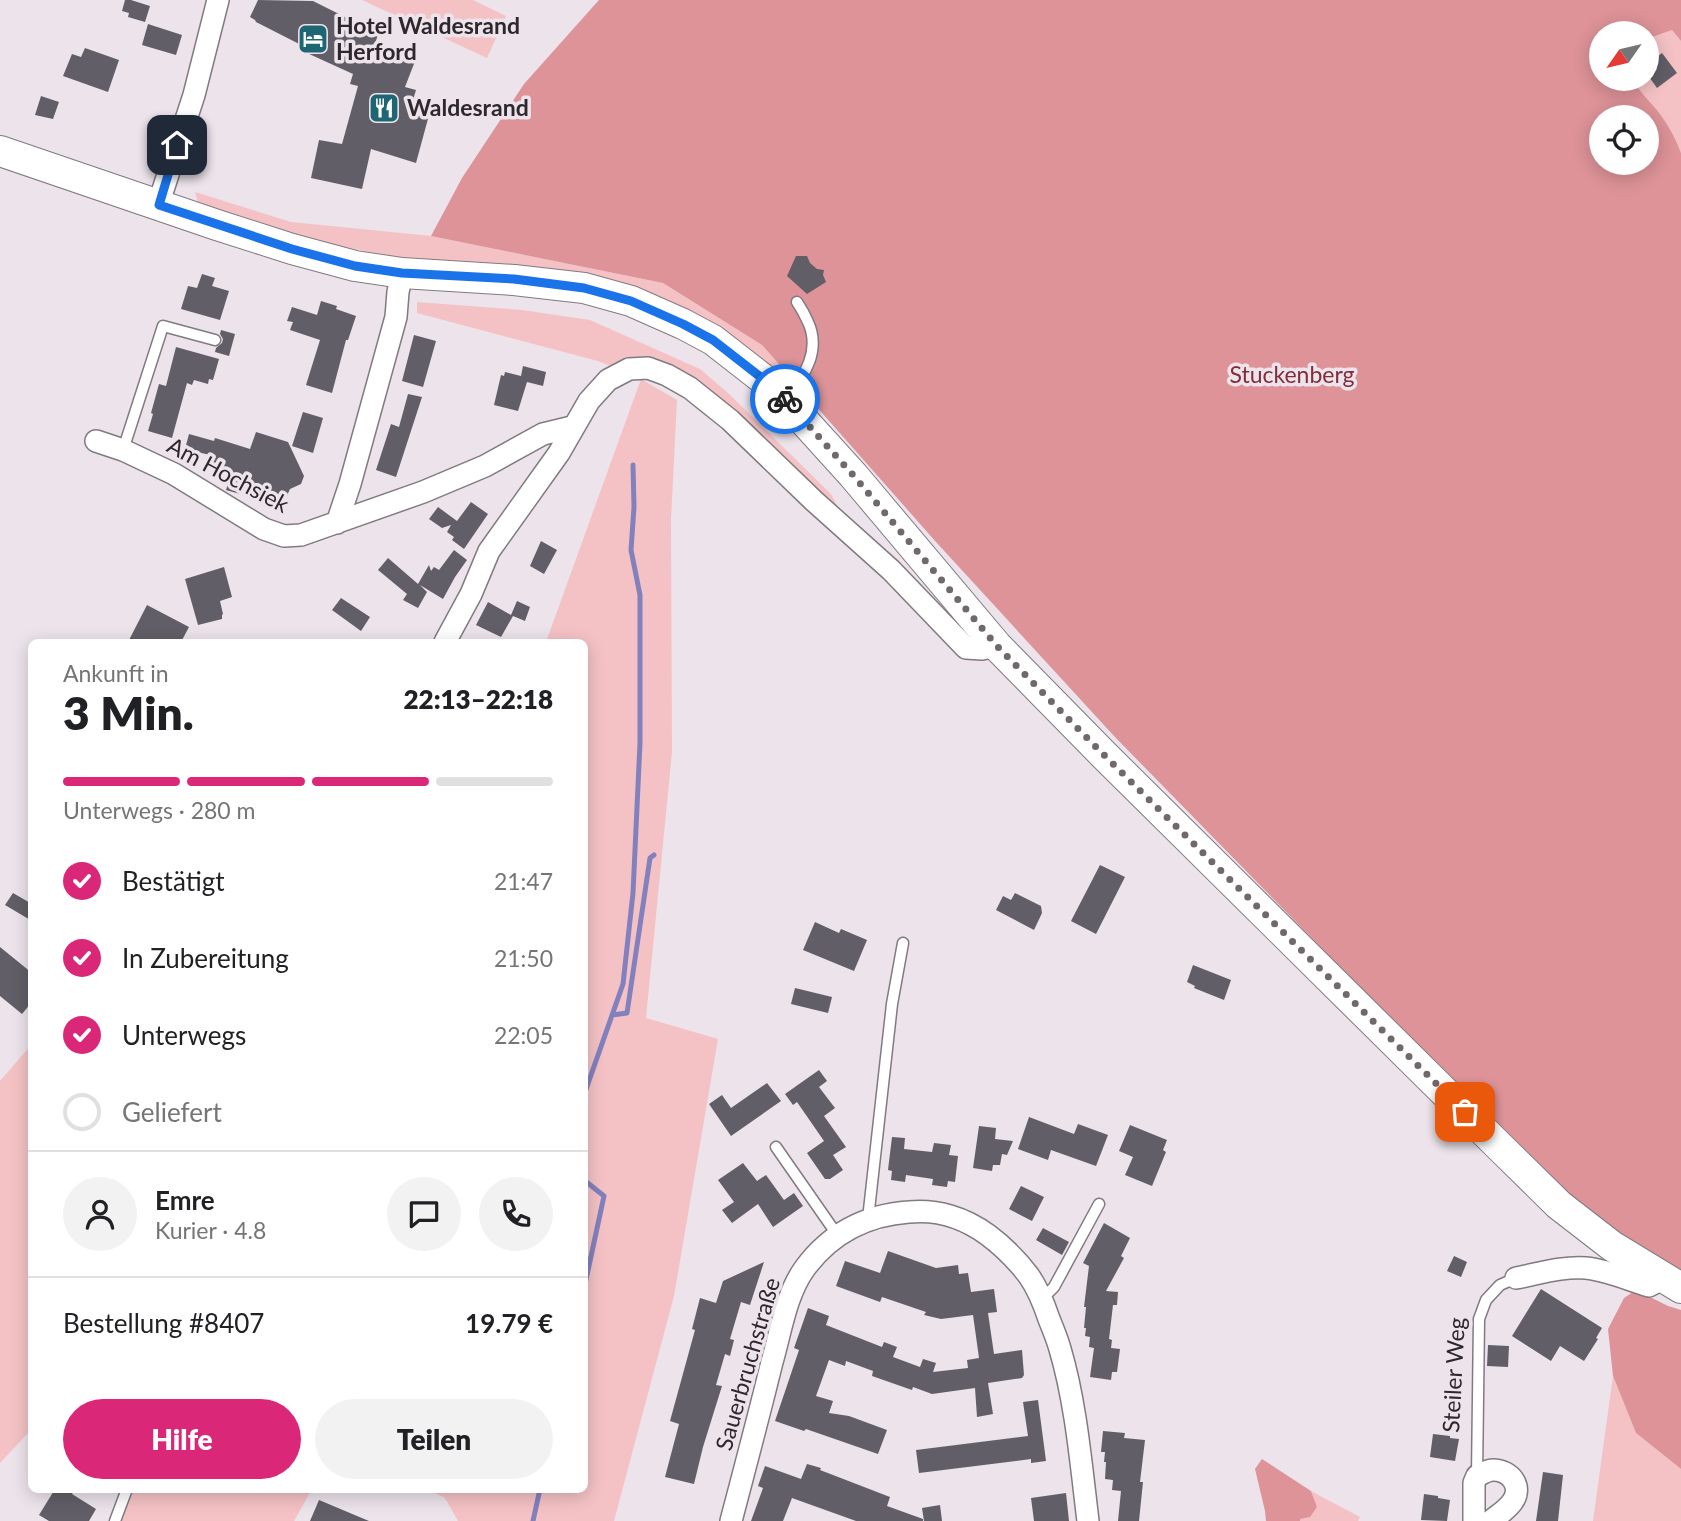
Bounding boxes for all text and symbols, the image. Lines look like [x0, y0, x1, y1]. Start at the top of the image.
place label: Hotel Waldesrand Herford [336, 11, 520, 65]
north arrow [1589, 21, 1659, 91]
map controls [1589, 21, 1659, 175]
hotel icon: Hotel Waldesrand Herford [296, 22, 330, 56]
restaurant icon: Waldesrand [367, 91, 401, 125]
place label: Waldesrand [407, 93, 529, 121]
button: locate [1589, 105, 1659, 175]
pin [147, 115, 207, 175]
icon: home [158, 126, 196, 164]
park label: Stuckenberg [1229, 360, 1355, 388]
courier [750, 364, 820, 434]
icon: bike [766, 380, 804, 418]
street label: Am Hochsiek [163, 430, 294, 518]
text: Ankunft in [63, 659, 169, 687]
text: 22:13–22:18 [403, 683, 553, 715]
text: 3 Min. [63, 685, 194, 740]
text: Unterwegs · 280 m [63, 796, 256, 824]
icon: check [63, 862, 101, 900]
text: Bestätigt [122, 865, 225, 897]
text: 21:47 [494, 867, 553, 895]
icon: check [63, 939, 101, 977]
text: In Zubereitung [122, 942, 289, 974]
text: 21:50 [494, 944, 553, 972]
icon: check [63, 1016, 101, 1054]
text: Unterwegs [122, 1019, 246, 1051]
text: 22:05 [494, 1021, 553, 1049]
pin [1435, 1082, 1495, 1142]
icon: bag [1446, 1093, 1484, 1131]
text: Geliefert [122, 1096, 222, 1128]
button: person [63, 1177, 137, 1251]
button: chat [387, 1177, 461, 1251]
button: phone [479, 1177, 553, 1251]
text: Emre [155, 1184, 215, 1216]
text: Kurier · 4.8 [155, 1216, 266, 1244]
street label: Sauerbruchstraße [709, 1274, 785, 1453]
text: Bestellung #8407 [63, 1307, 264, 1339]
text: 19.79 € [465, 1307, 553, 1339]
street label: Steiler Weg [1436, 1317, 1470, 1433]
button: Hilfe [63, 1399, 301, 1479]
button: Teilen [315, 1399, 553, 1479]

